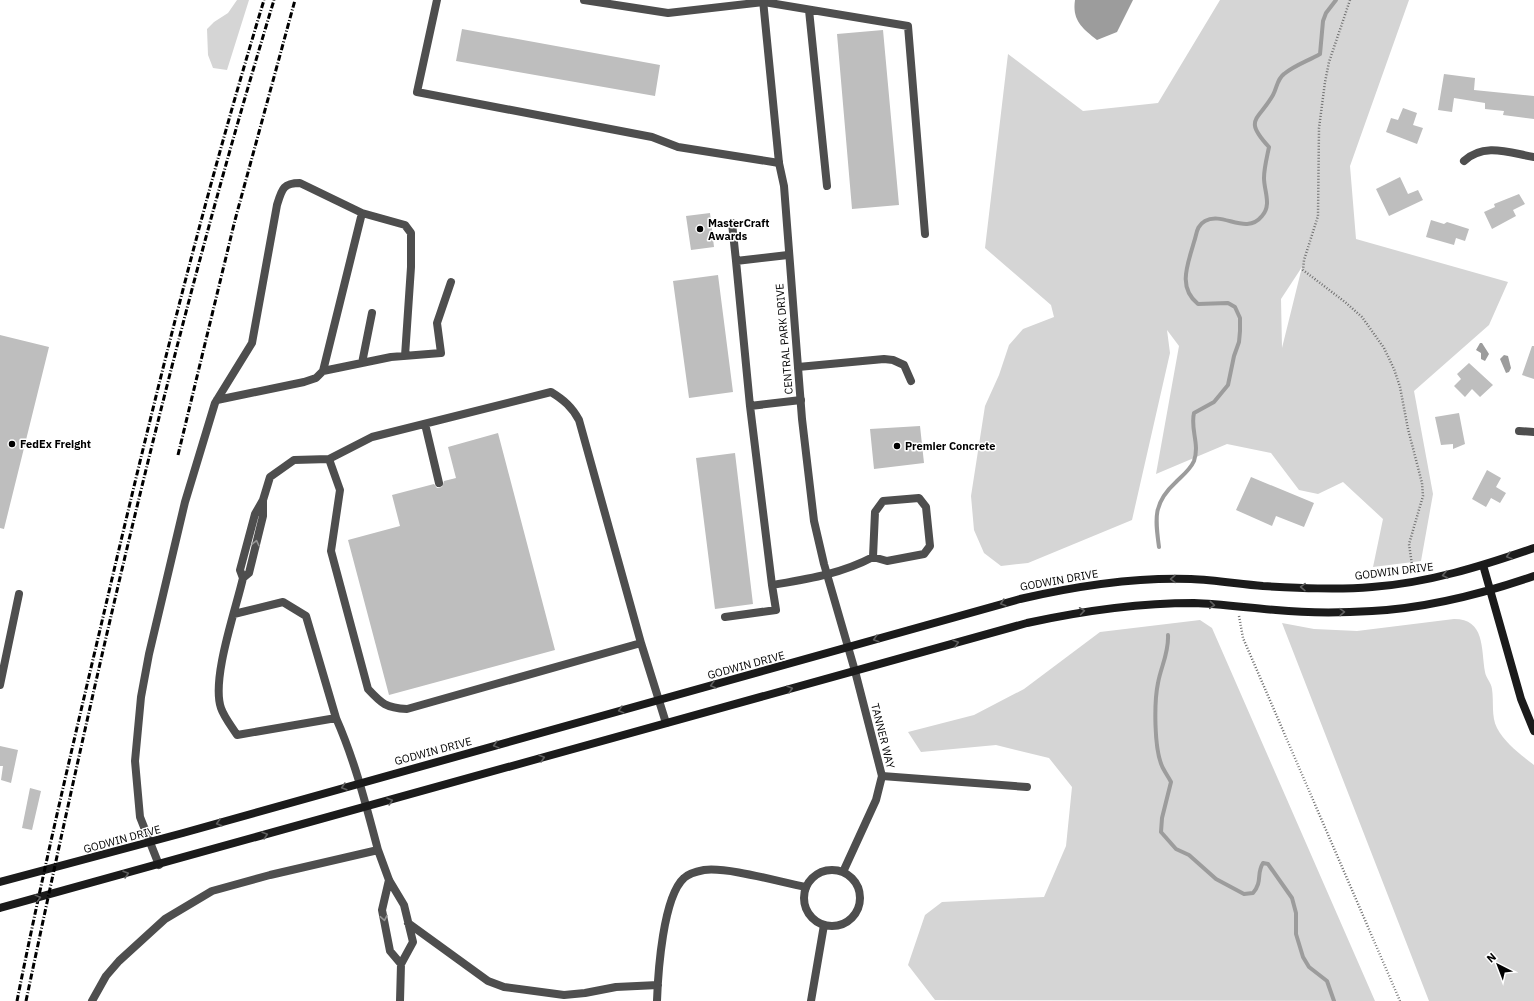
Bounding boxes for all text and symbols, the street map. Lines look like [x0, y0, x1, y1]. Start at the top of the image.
place label: MasterCraft Awards [708, 216, 770, 243]
marker: MasterCraft Awards [695, 224, 705, 234]
street label: CENTRAL PARK DRIVE [772, 283, 796, 395]
place label: FedEx Freight [20, 437, 91, 451]
marker: FedEx Freight [7, 439, 17, 449]
place label: Premier Concrete [905, 439, 995, 453]
marker: Premier Concrete [892, 441, 902, 451]
one-way arrow [252, 539, 260, 546]
one-way arrow [1505, 552, 1512, 560]
street label: GODWIN DRIVE [1354, 559, 1434, 583]
street label: GODWIN DRIVE [1019, 566, 1099, 594]
one-way arrow [1442, 570, 1449, 579]
one-way arrow [1170, 575, 1176, 583]
one-way arrow [1300, 583, 1306, 591]
one-way arrow [1000, 598, 1007, 607]
one-way arrow [1209, 601, 1215, 610]
one-way arrow [1079, 607, 1085, 616]
one-way arrow [1339, 607, 1345, 616]
one-way arrow [873, 634, 880, 643]
one-way arrow [953, 639, 960, 648]
street label: GODWIN DRIVE [706, 648, 786, 682]
one-way arrow [710, 680, 717, 689]
one-way arrow [786, 685, 793, 694]
street label: TANNER WAY [868, 702, 898, 771]
one-way arrow [618, 706, 625, 714]
street label: GODWIN DRIVE [393, 734, 473, 768]
one-way arrow [493, 740, 500, 749]
one-way arrow [538, 754, 545, 763]
one-way arrow [340, 782, 347, 791]
one-way arrow [387, 797, 393, 805]
one-way arrow [216, 818, 223, 827]
street label: GODWIN DRIVE [82, 822, 162, 856]
one-way arrow [261, 832, 268, 840]
one-way arrow [122, 870, 129, 879]
one-way arrow [34, 894, 41, 903]
one-way arrow [379, 915, 387, 922]
north arrow [1478, 945, 1518, 985]
text: N [1484, 950, 1499, 965]

